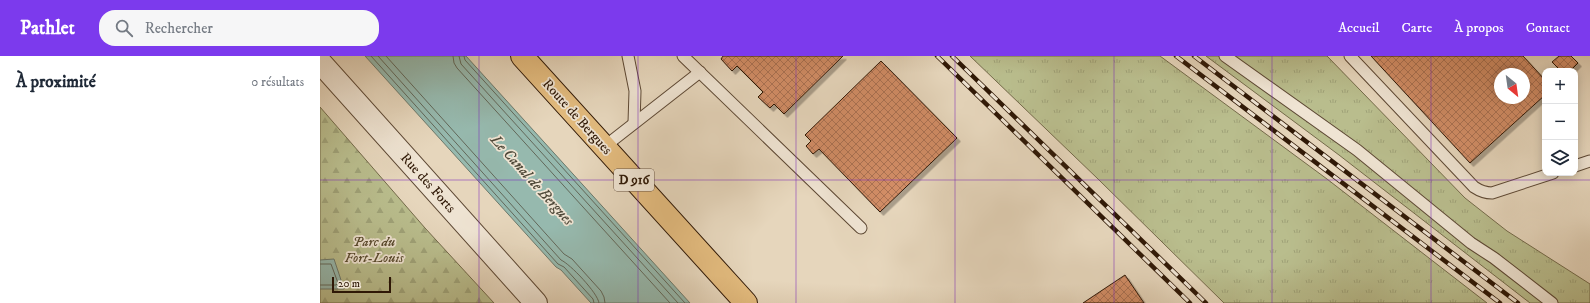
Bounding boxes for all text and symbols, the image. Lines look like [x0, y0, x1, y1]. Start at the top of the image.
search box [99, 10, 379, 46]
text: Pathlet [20, 17, 75, 40]
icon: search [113, 17, 135, 39]
text: Rechercher [145, 19, 213, 38]
text: Accueil [1338, 19, 1380, 37]
text: Carte [1402, 19, 1432, 37]
text: À propos [1454, 19, 1504, 37]
text: Contact [1526, 19, 1570, 37]
north arrow [1494, 68, 1530, 104]
map controls [1542, 68, 1578, 176]
button: + [1542, 68, 1578, 104]
text: À proximité [16, 71, 96, 93]
text: 0 résultats [251, 74, 304, 90]
street label: Route de Bergues [538, 75, 616, 159]
button: − [1542, 104, 1578, 140]
water label: Le Canal de Bergues [486, 130, 578, 230]
button: layers [1542, 140, 1578, 176]
street label: Rue des Forts [396, 149, 460, 217]
road number: D 916 [614, 169, 654, 191]
park label: Parc du Fort-Louis [345, 233, 404, 267]
scale bar [332, 275, 391, 294]
text: 20 m [338, 277, 360, 291]

